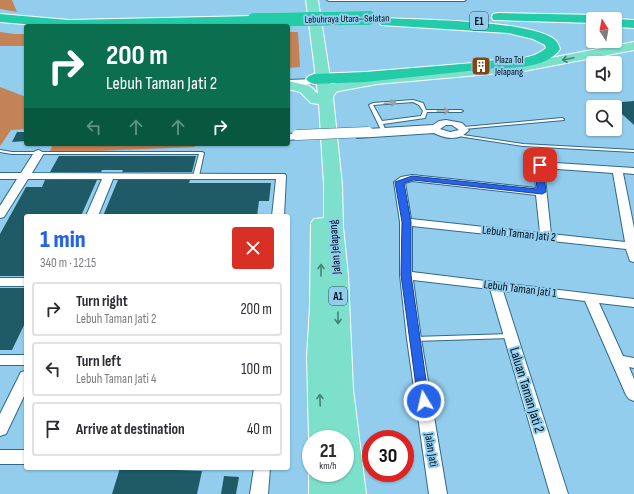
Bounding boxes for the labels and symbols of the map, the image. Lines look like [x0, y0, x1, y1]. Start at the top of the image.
street label: Lebuhraya Utara–Selatan [304, 12, 390, 26]
road number: E1 [470, 12, 488, 30]
north arrow [586, 12, 622, 48]
place label: Plaza Tol Jelapang [494, 54, 524, 78]
building icon: Plaza Tol Jelapang [470, 55, 492, 77]
one-way arrow [562, 56, 575, 64]
one-way arrow [383, 99, 396, 106]
one-way arrow [436, 107, 449, 115]
pin [523, 148, 557, 182]
street label: Jalan Jelapang [326, 219, 344, 276]
street label: Lebuh Taman Jati 2 [481, 223, 557, 245]
one-way arrow [317, 264, 325, 277]
street label: Lebuh Taman Jati 1 [483, 277, 558, 301]
road number: A1 [329, 287, 347, 305]
one-way arrow [334, 311, 342, 324]
street label: Laluan Taman Jati 2 [506, 345, 548, 435]
position arrow [403, 380, 445, 422]
one-way arrow [317, 394, 324, 407]
speed limit sign: 30 [362, 430, 414, 482]
street label: Jalan Jati [421, 431, 441, 468]

